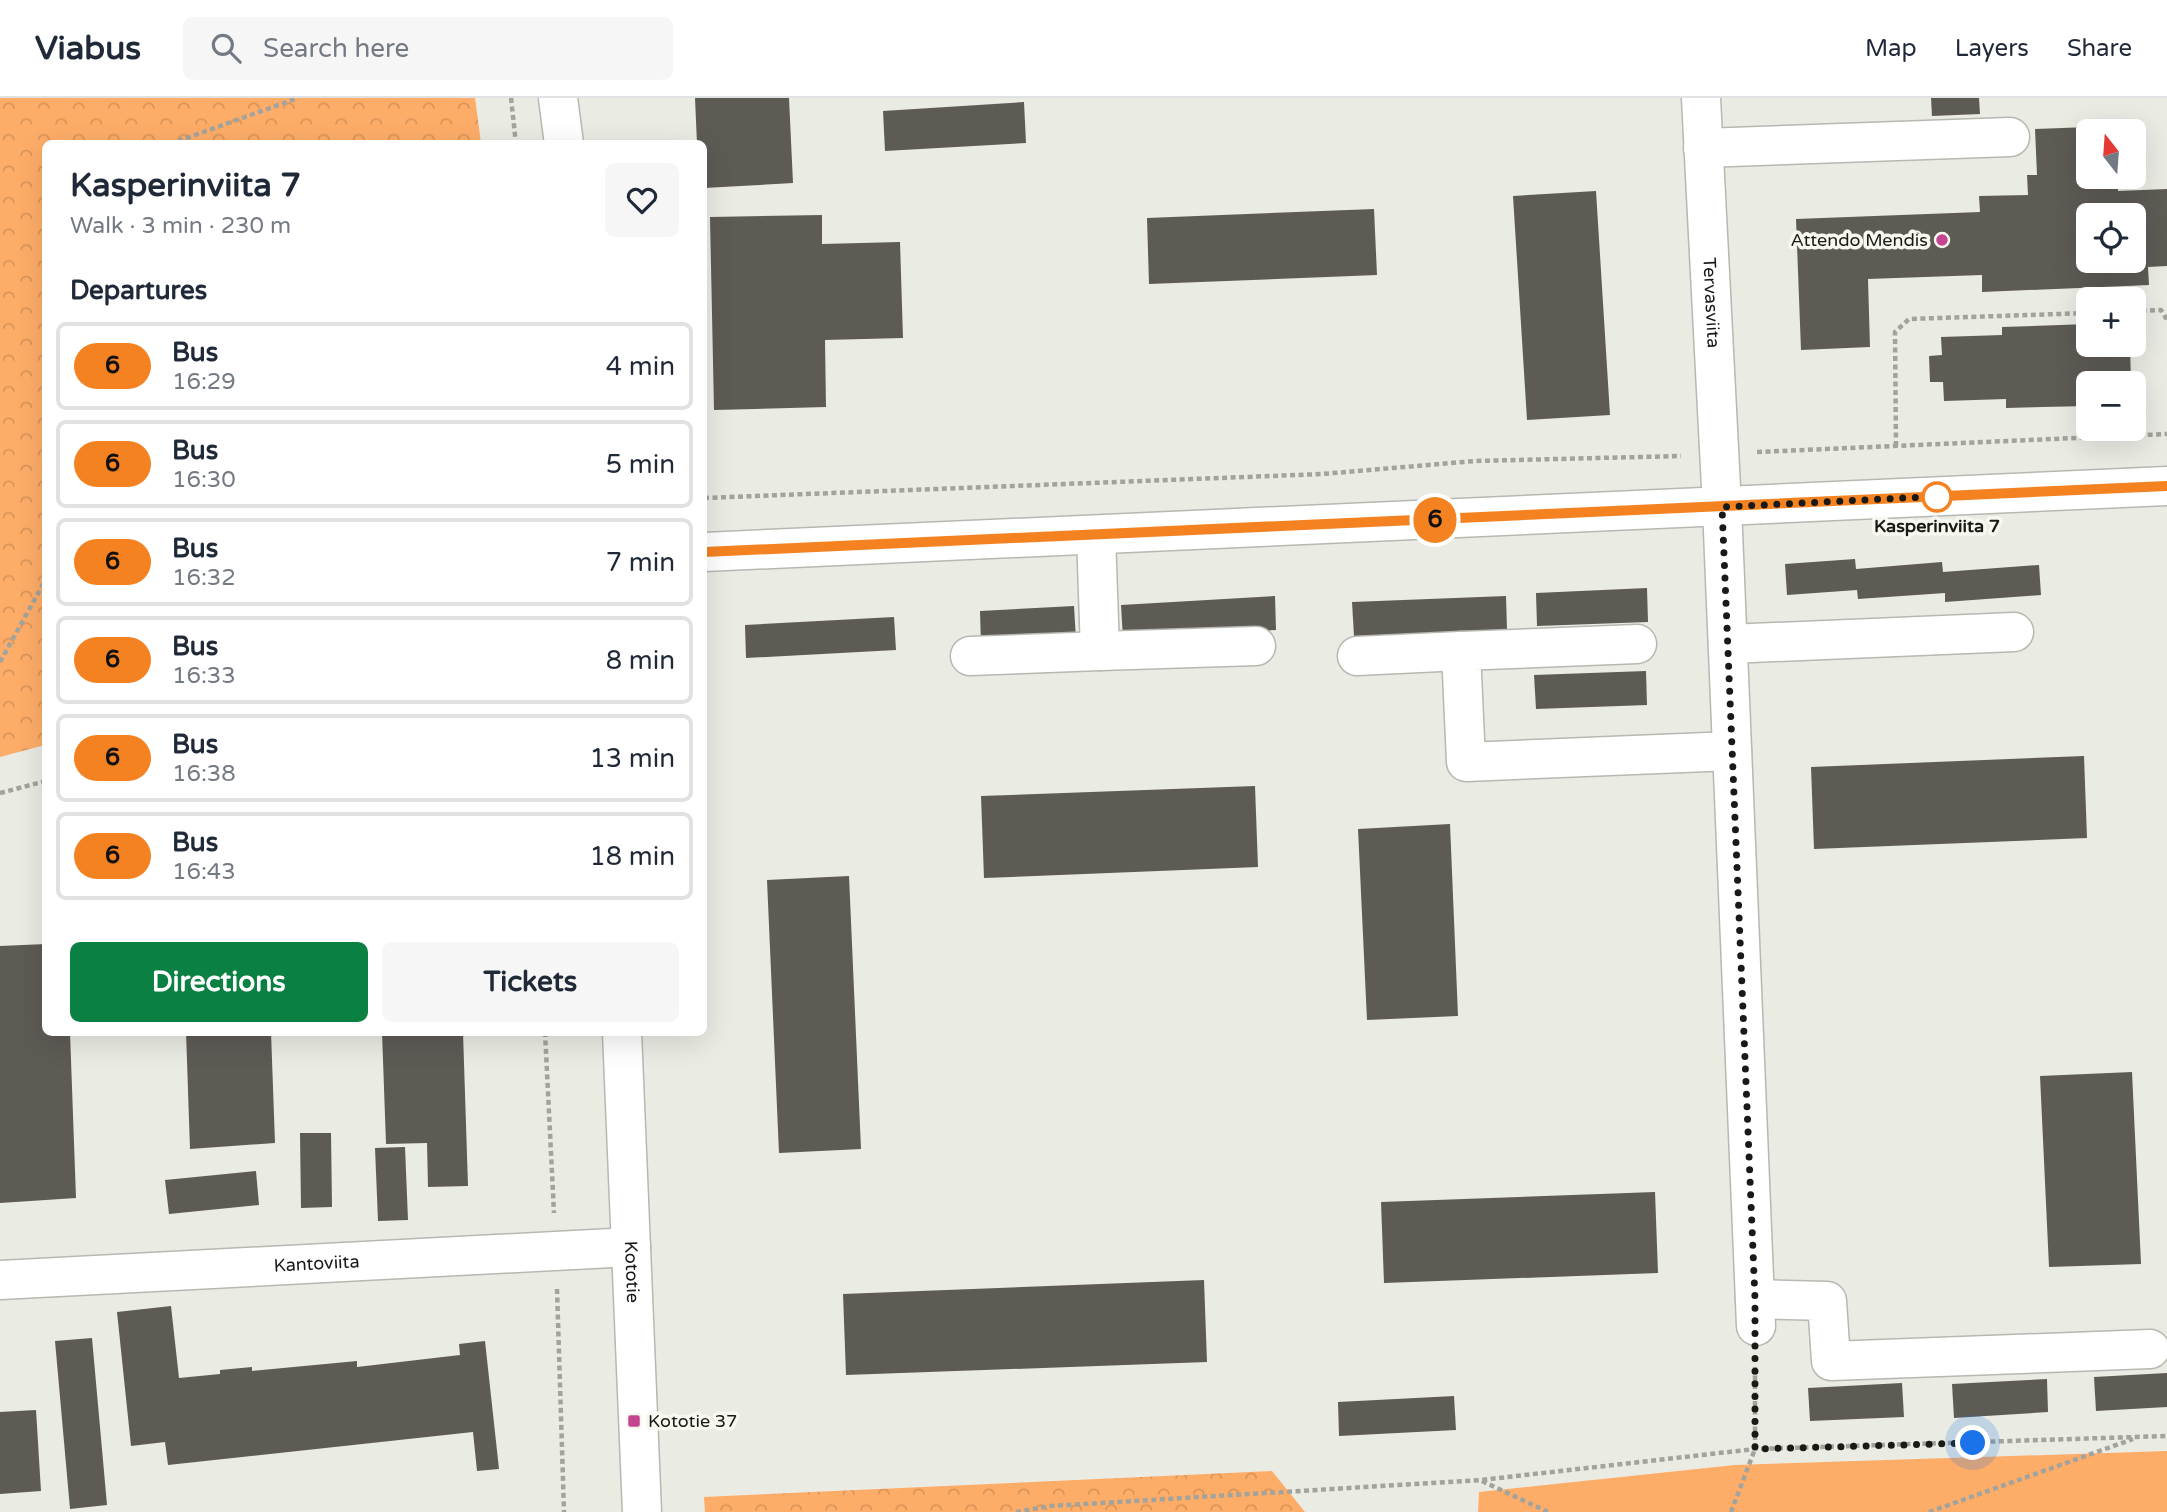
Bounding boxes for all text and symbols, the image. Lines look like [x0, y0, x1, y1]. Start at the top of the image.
search box [183, 17, 673, 80]
text: Viabus [35, 29, 141, 68]
icon: search [207, 29, 245, 67]
text: Search here [263, 33, 409, 64]
text: Map [1865, 34, 1917, 63]
text: Layers [1955, 34, 2029, 63]
text: Share [2067, 34, 2132, 63]
north arrow [2076, 119, 2146, 189]
map controls [2076, 119, 2146, 441]
button: heart [605, 163, 679, 237]
text: Kasperinviita 7 [70, 166, 301, 205]
button: locate [2076, 203, 2146, 273]
text: Walk · 3 min · 230 m [70, 212, 291, 240]
place label: Attendo Mendis [1790, 229, 1928, 251]
marker: Attendo Mendis [1934, 232, 1950, 248]
street label: Tervasviita [1698, 257, 1725, 349]
text: Departures [70, 275, 207, 306]
button: + [2076, 287, 2146, 357]
text: Bus [172, 337, 218, 368]
text: 6 [105, 351, 120, 380]
text: 4 min [606, 351, 675, 382]
text: 16:29 [172, 368, 236, 396]
button: − [2076, 371, 2146, 441]
text: Bus [172, 435, 218, 466]
text: 6 [105, 449, 120, 478]
text: 5 min [606, 449, 675, 480]
text: 16:30 [172, 466, 236, 494]
marker: Kasperinviita 7 [1922, 482, 1952, 512]
line badge: 6 [1412, 497, 1458, 543]
text: 6 [1427, 505, 1443, 534]
place label: Kasperinviita 7 [1874, 515, 2000, 537]
text: Bus [172, 533, 218, 564]
text: 6 [105, 547, 120, 576]
text: 7 min [606, 547, 675, 578]
text: 16:32 [172, 564, 236, 592]
text: Bus [172, 631, 218, 662]
text: 6 [105, 645, 120, 674]
text: 8 min [606, 645, 675, 676]
text: 16:33 [172, 662, 236, 690]
text: Bus [172, 729, 218, 760]
text: 6 [105, 743, 120, 772]
text: 13 min [589, 743, 675, 774]
text: 16:38 [172, 760, 236, 788]
text: Bus [172, 827, 218, 858]
text: 6 [105, 841, 120, 870]
text: 18 min [589, 841, 675, 872]
text: 16:43 [172, 858, 236, 886]
button: Directions [70, 942, 368, 1022]
button: Tickets [382, 942, 679, 1022]
street label: Kototie [620, 1240, 644, 1303]
street label: Kantoviita [273, 1250, 360, 1277]
place label: Kototie 37 [648, 1410, 737, 1432]
marker: Kototie 37 [626, 1413, 642, 1429]
your location [1955, 1425, 1990, 1460]

